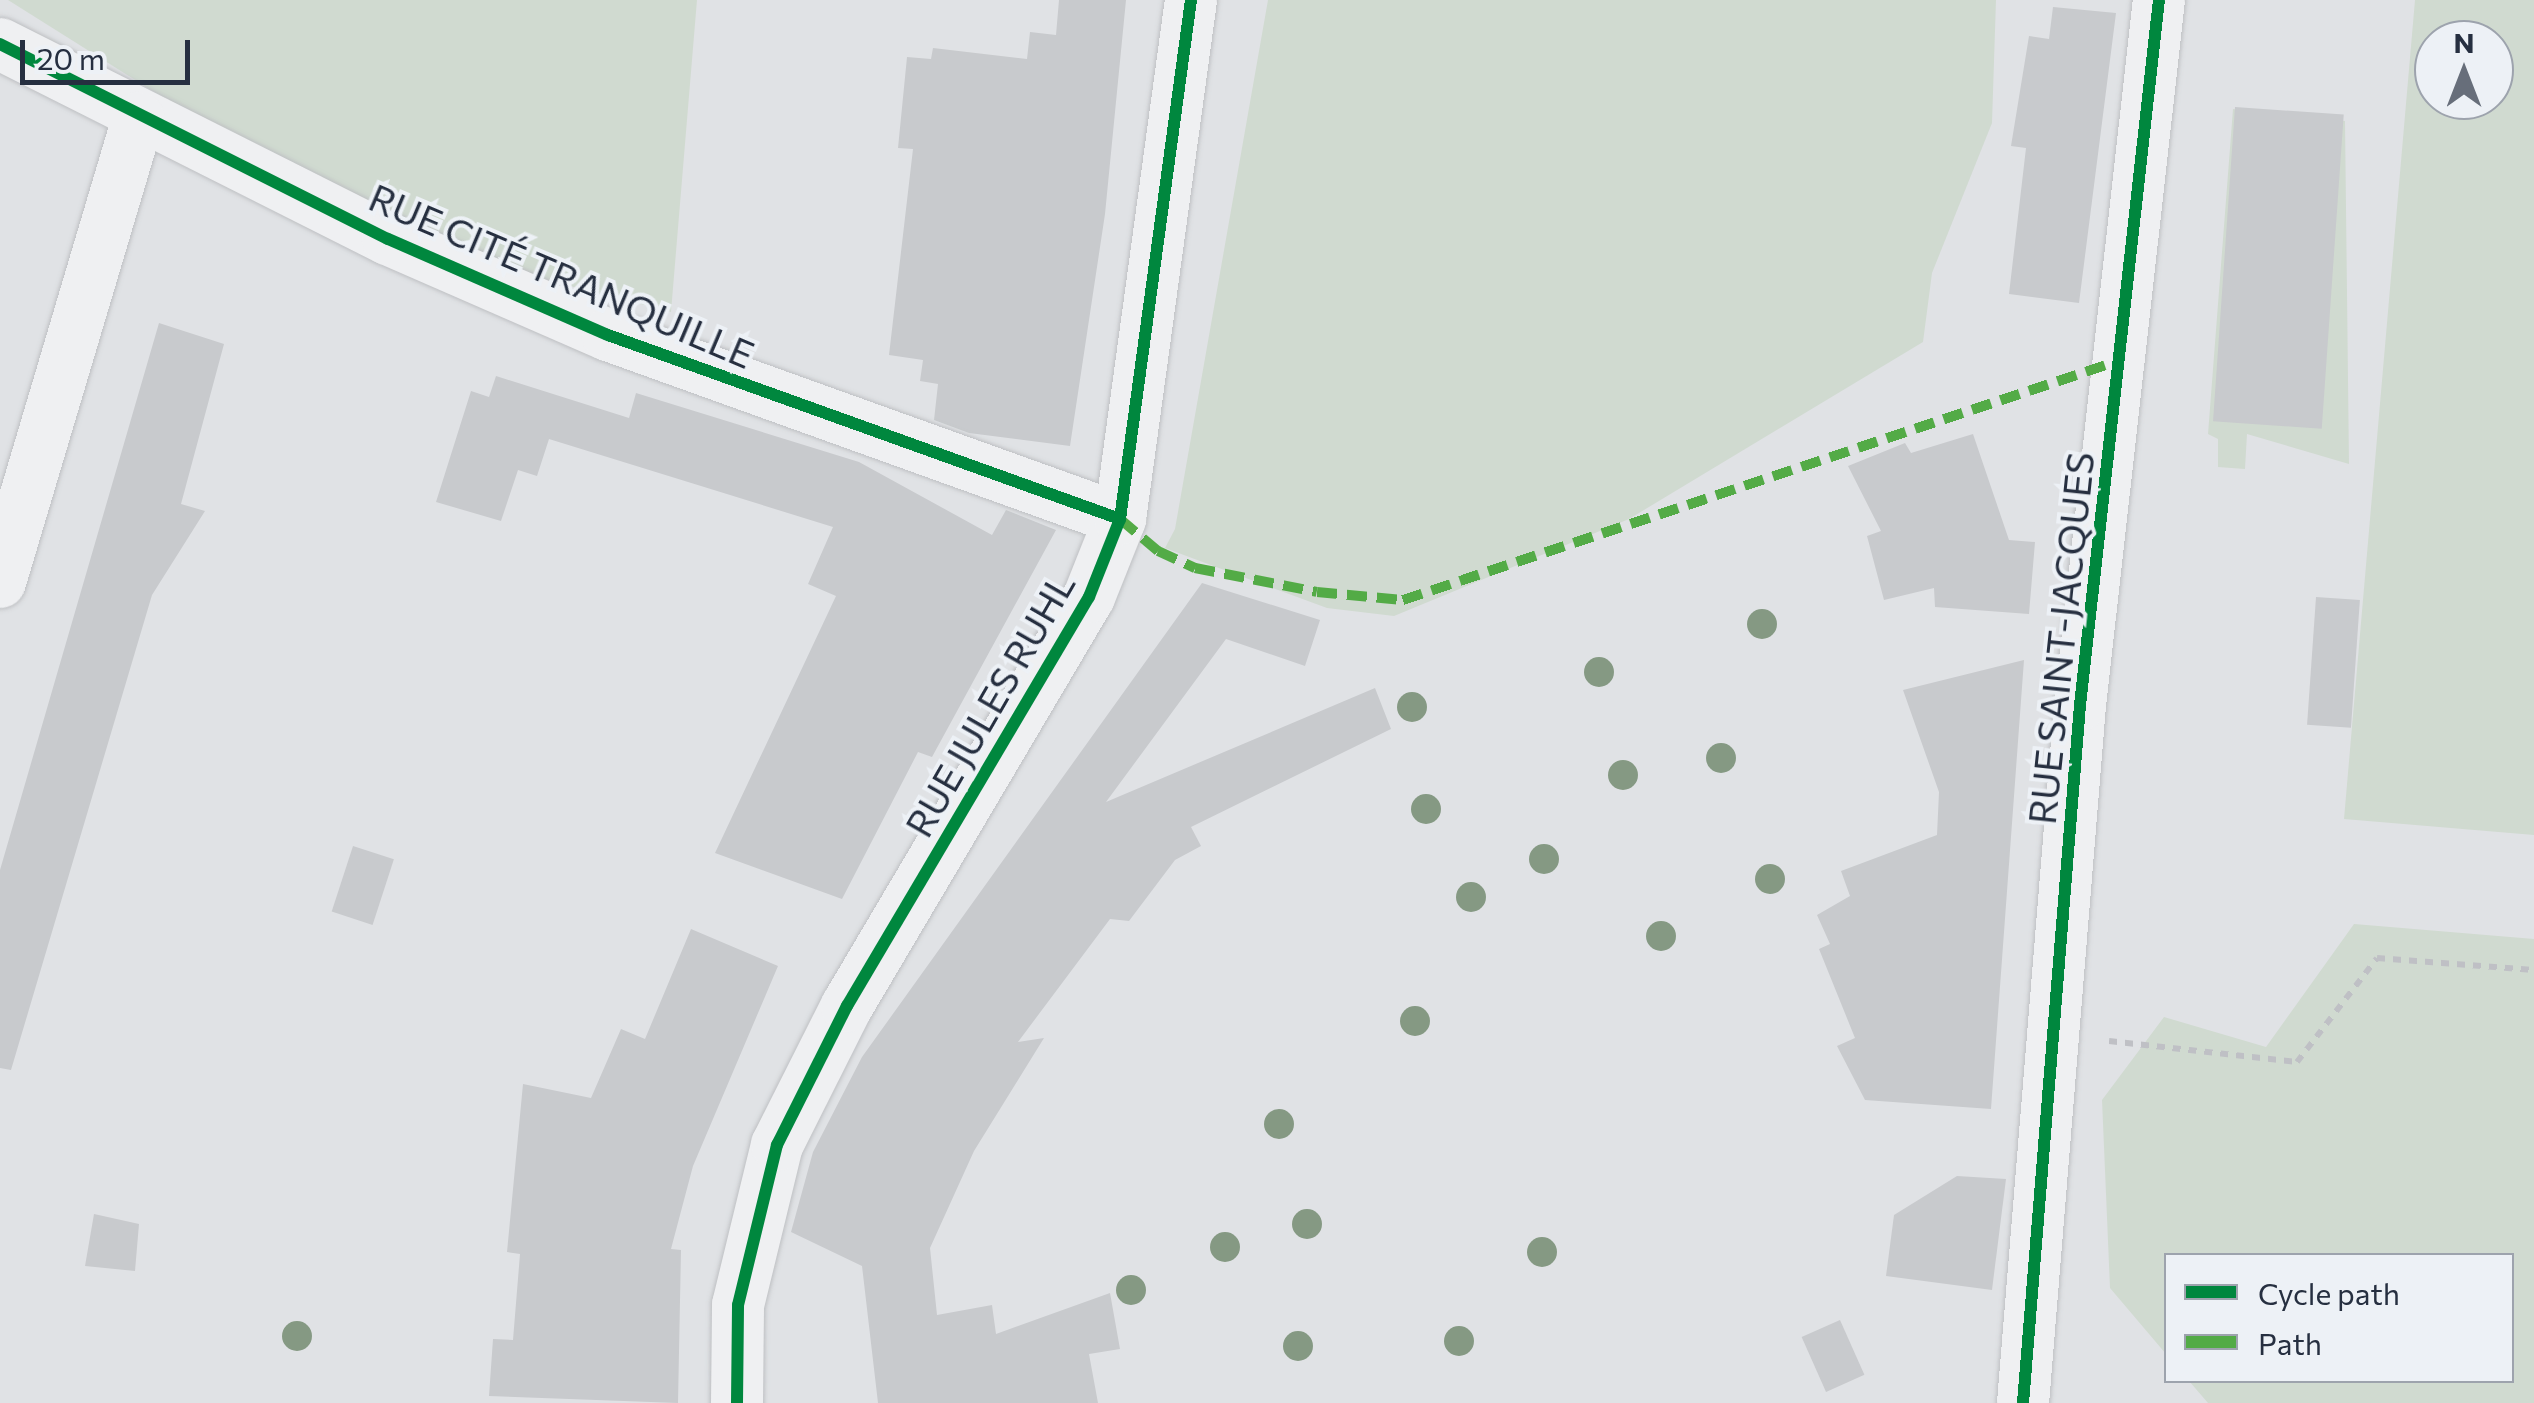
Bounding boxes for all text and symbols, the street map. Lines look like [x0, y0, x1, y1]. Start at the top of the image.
scale bar [25, 20, 195, 82]
north arrow [2414, 20, 2514, 120]
text: N [2454, 25, 2475, 59]
text: 20 m [37, 39, 105, 76]
street label: RUE CITÉ TRANQUILLE [363, 173, 761, 377]
street label: RUE SAINT-JACQUES [2018, 450, 2102, 826]
street label: RUE JULES RUHL [895, 564, 1083, 844]
legend [2164, 1253, 2514, 1383]
text: Cycle path [2258, 1274, 2400, 1311]
text: Path [2258, 1324, 2322, 1361]

